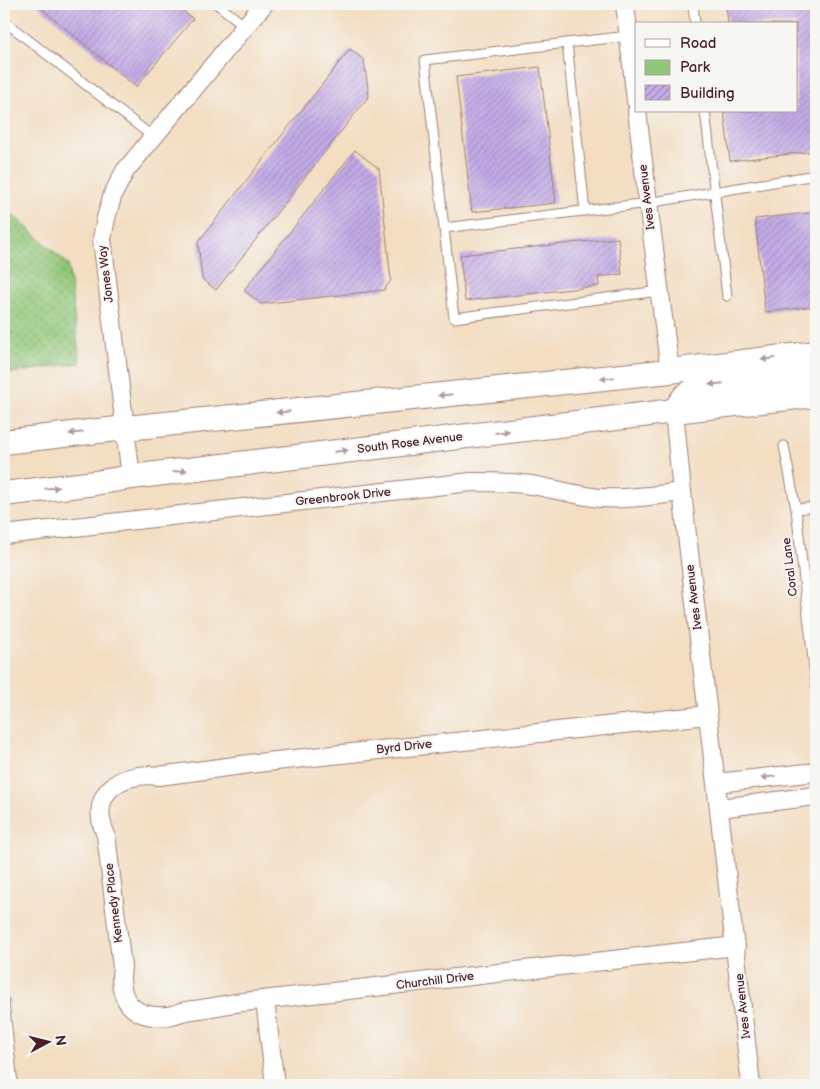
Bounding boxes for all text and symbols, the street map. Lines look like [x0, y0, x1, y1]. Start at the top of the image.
legend [635, 22, 798, 112]
text: Road [680, 34, 716, 53]
text: Park [680, 58, 711, 77]
text: Building [680, 84, 735, 103]
street label: Ives Avenue [636, 163, 658, 231]
street label: Jones Way [95, 244, 117, 304]
one-way arrow [760, 355, 776, 363]
one-way arrow [598, 374, 614, 382]
one-way arrow [707, 380, 723, 388]
one-way arrow [437, 391, 453, 399]
one-way arrow [275, 408, 291, 416]
one-way arrow [495, 428, 511, 436]
one-way arrow [68, 429, 84, 437]
street label: South Rose Avenue [356, 429, 464, 457]
one-way arrow [333, 447, 349, 455]
one-way arrow [172, 467, 188, 475]
one-way arrow [44, 484, 60, 492]
street label: Greenbrook Drive [294, 485, 392, 509]
street label: Coral Lane [779, 537, 801, 597]
street label: Ives Avenue [683, 563, 705, 631]
street label: Byrd Drive [375, 737, 433, 757]
one-way arrow [760, 773, 776, 781]
street label: Kennedy Place [102, 862, 126, 944]
street label: Churchill Drive [395, 969, 475, 993]
street label: Ives Avenue [732, 972, 754, 1040]
north arrow [22, 1016, 72, 1066]
text: N [51, 1034, 69, 1047]

